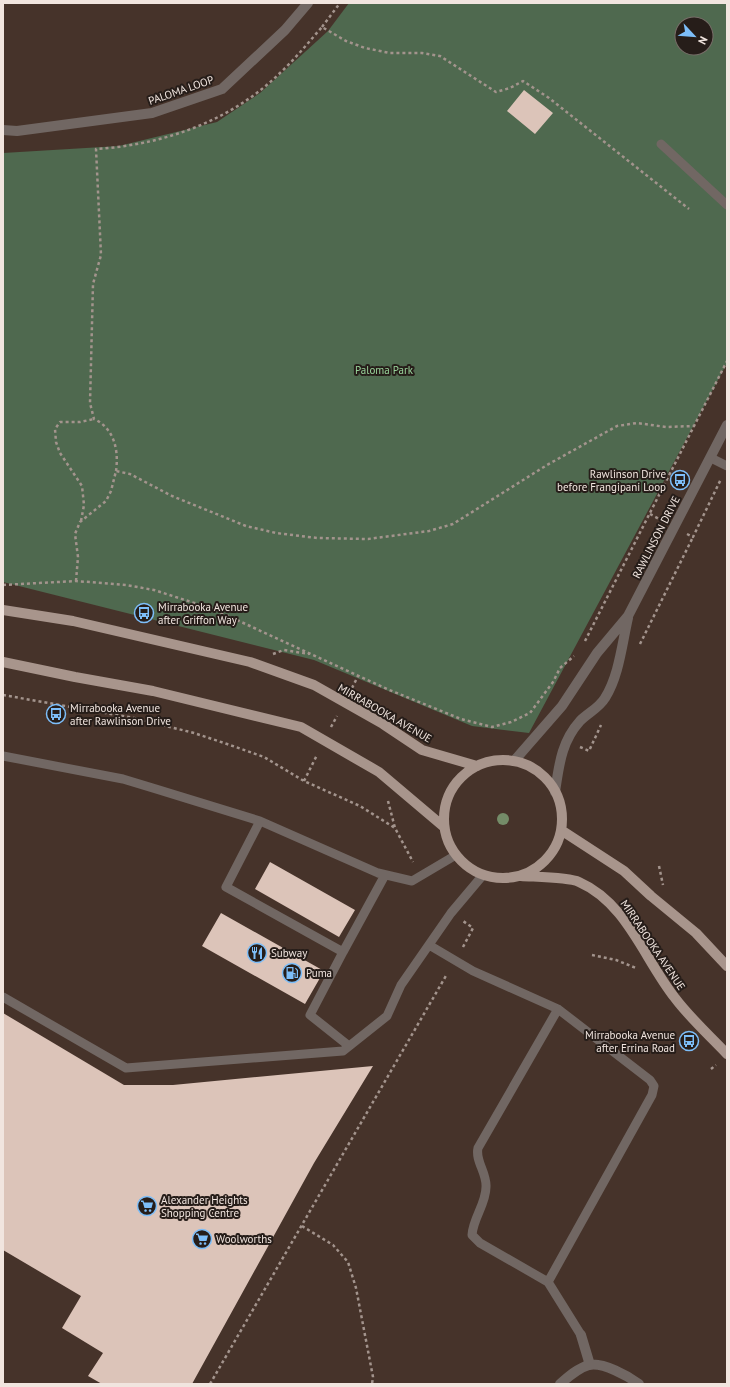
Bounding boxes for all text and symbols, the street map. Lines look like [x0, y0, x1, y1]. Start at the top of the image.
north arrow [674, 16, 714, 56]
text: N [695, 34, 711, 47]
street label: PALOMA LOOP [146, 72, 216, 108]
park label: Paloma Park [355, 363, 414, 377]
place label: Rawlinson Drive before Frangipani Loop [557, 467, 666, 494]
bus stop icon: Rawlinson Drive before Frangipani Loop [669, 469, 691, 491]
street label: RAWLINSON DRIVE [629, 493, 683, 581]
place label: Mirrabooka Avenue after Griffon Way [158, 600, 248, 627]
bus stop icon: Mirrabooka Avenue after Griffon Way [133, 602, 155, 624]
street label: MIRRABOOKA AVENUE [336, 680, 435, 746]
place label: Mirrabooka Avenue after Rawlinson Drive [70, 701, 171, 728]
bus stop icon: Mirrabooka Avenue after Rawlinson Drive [45, 703, 67, 725]
street label: MIRRABOOKA AVENUE [618, 897, 689, 993]
restaurant icon: Subway [246, 942, 268, 964]
place label: Subway [271, 946, 308, 960]
fuel station icon: Puma [281, 962, 303, 984]
place label: Puma [306, 966, 332, 980]
place label: Mirrabooka Avenue after Errina Road [585, 1028, 675, 1055]
bus stop icon: Mirrabooka Avenue after Errina Road [678, 1030, 700, 1052]
place label: Alexander Heights Shopping Centre [161, 1193, 248, 1220]
supermarket icon: Alexander Heights Shopping Centre [136, 1195, 158, 1217]
supermarket icon: Woolworths [191, 1228, 213, 1250]
place label: Woolworths [216, 1232, 272, 1246]

